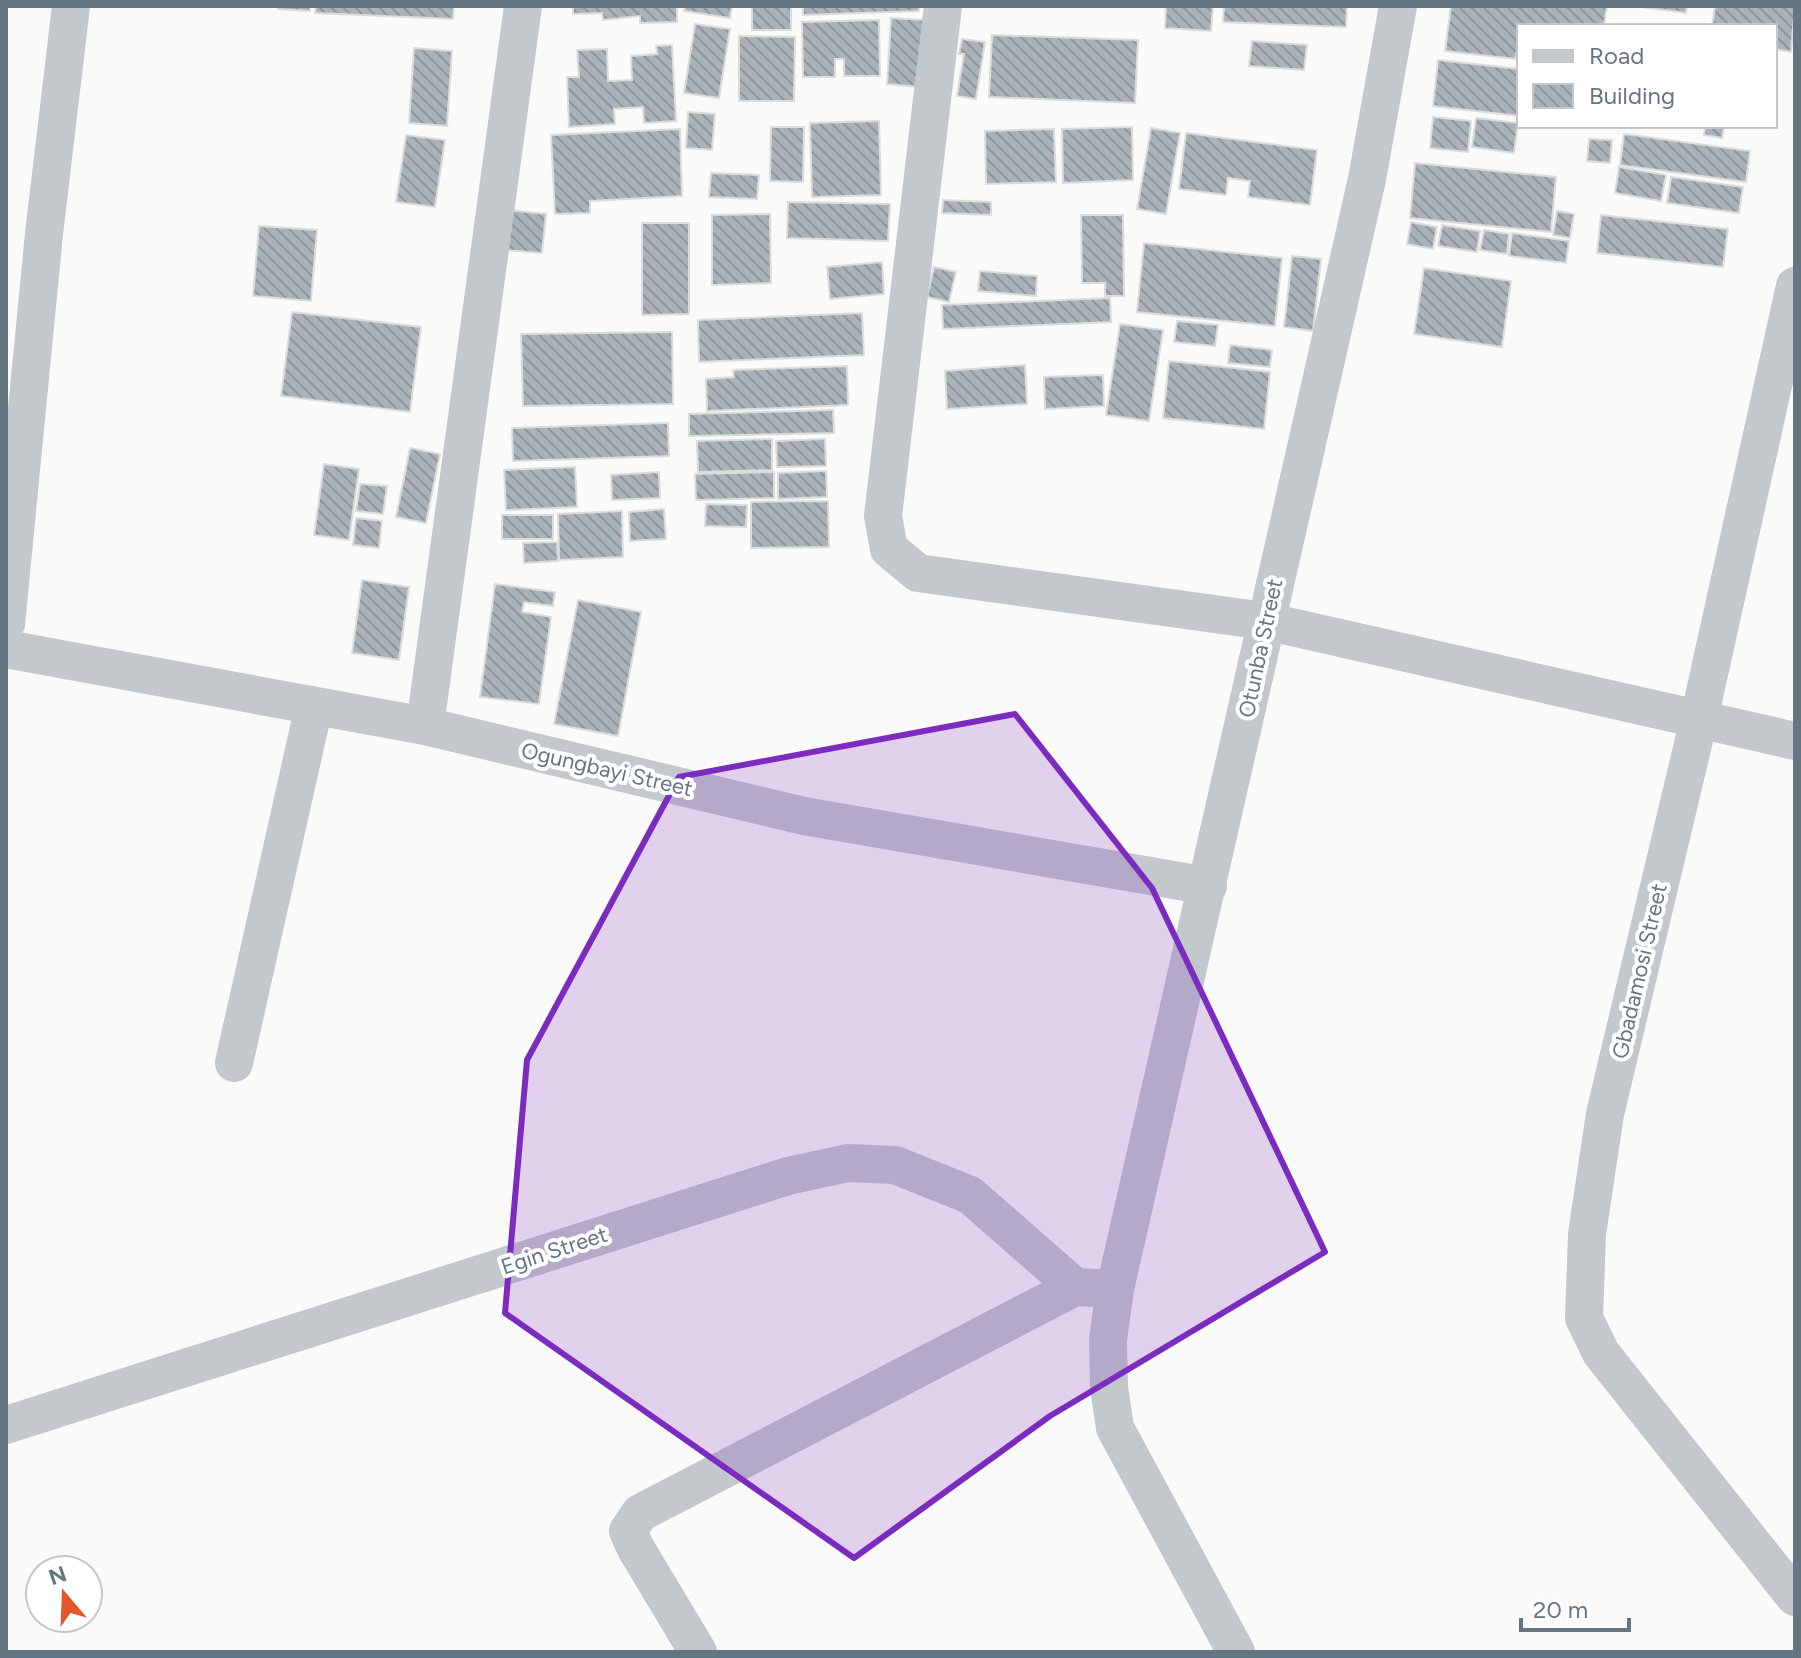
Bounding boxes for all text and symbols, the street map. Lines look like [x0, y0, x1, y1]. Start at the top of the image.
legend [1517, 24, 1777, 128]
text: Road [1589, 41, 1644, 70]
text: Building [1589, 81, 1675, 110]
street label: Otunba Street [1233, 576, 1288, 720]
street label: Ogungbayi Street [519, 737, 695, 802]
street label: Gbadamosi Street [1606, 881, 1673, 1061]
street label: Egin Street [498, 1221, 611, 1280]
north arrow [24, 1554, 104, 1634]
text: N [45, 1560, 70, 1591]
scale bar [1521, 1582, 1629, 1632]
text: 20 m [1533, 1595, 1588, 1624]

